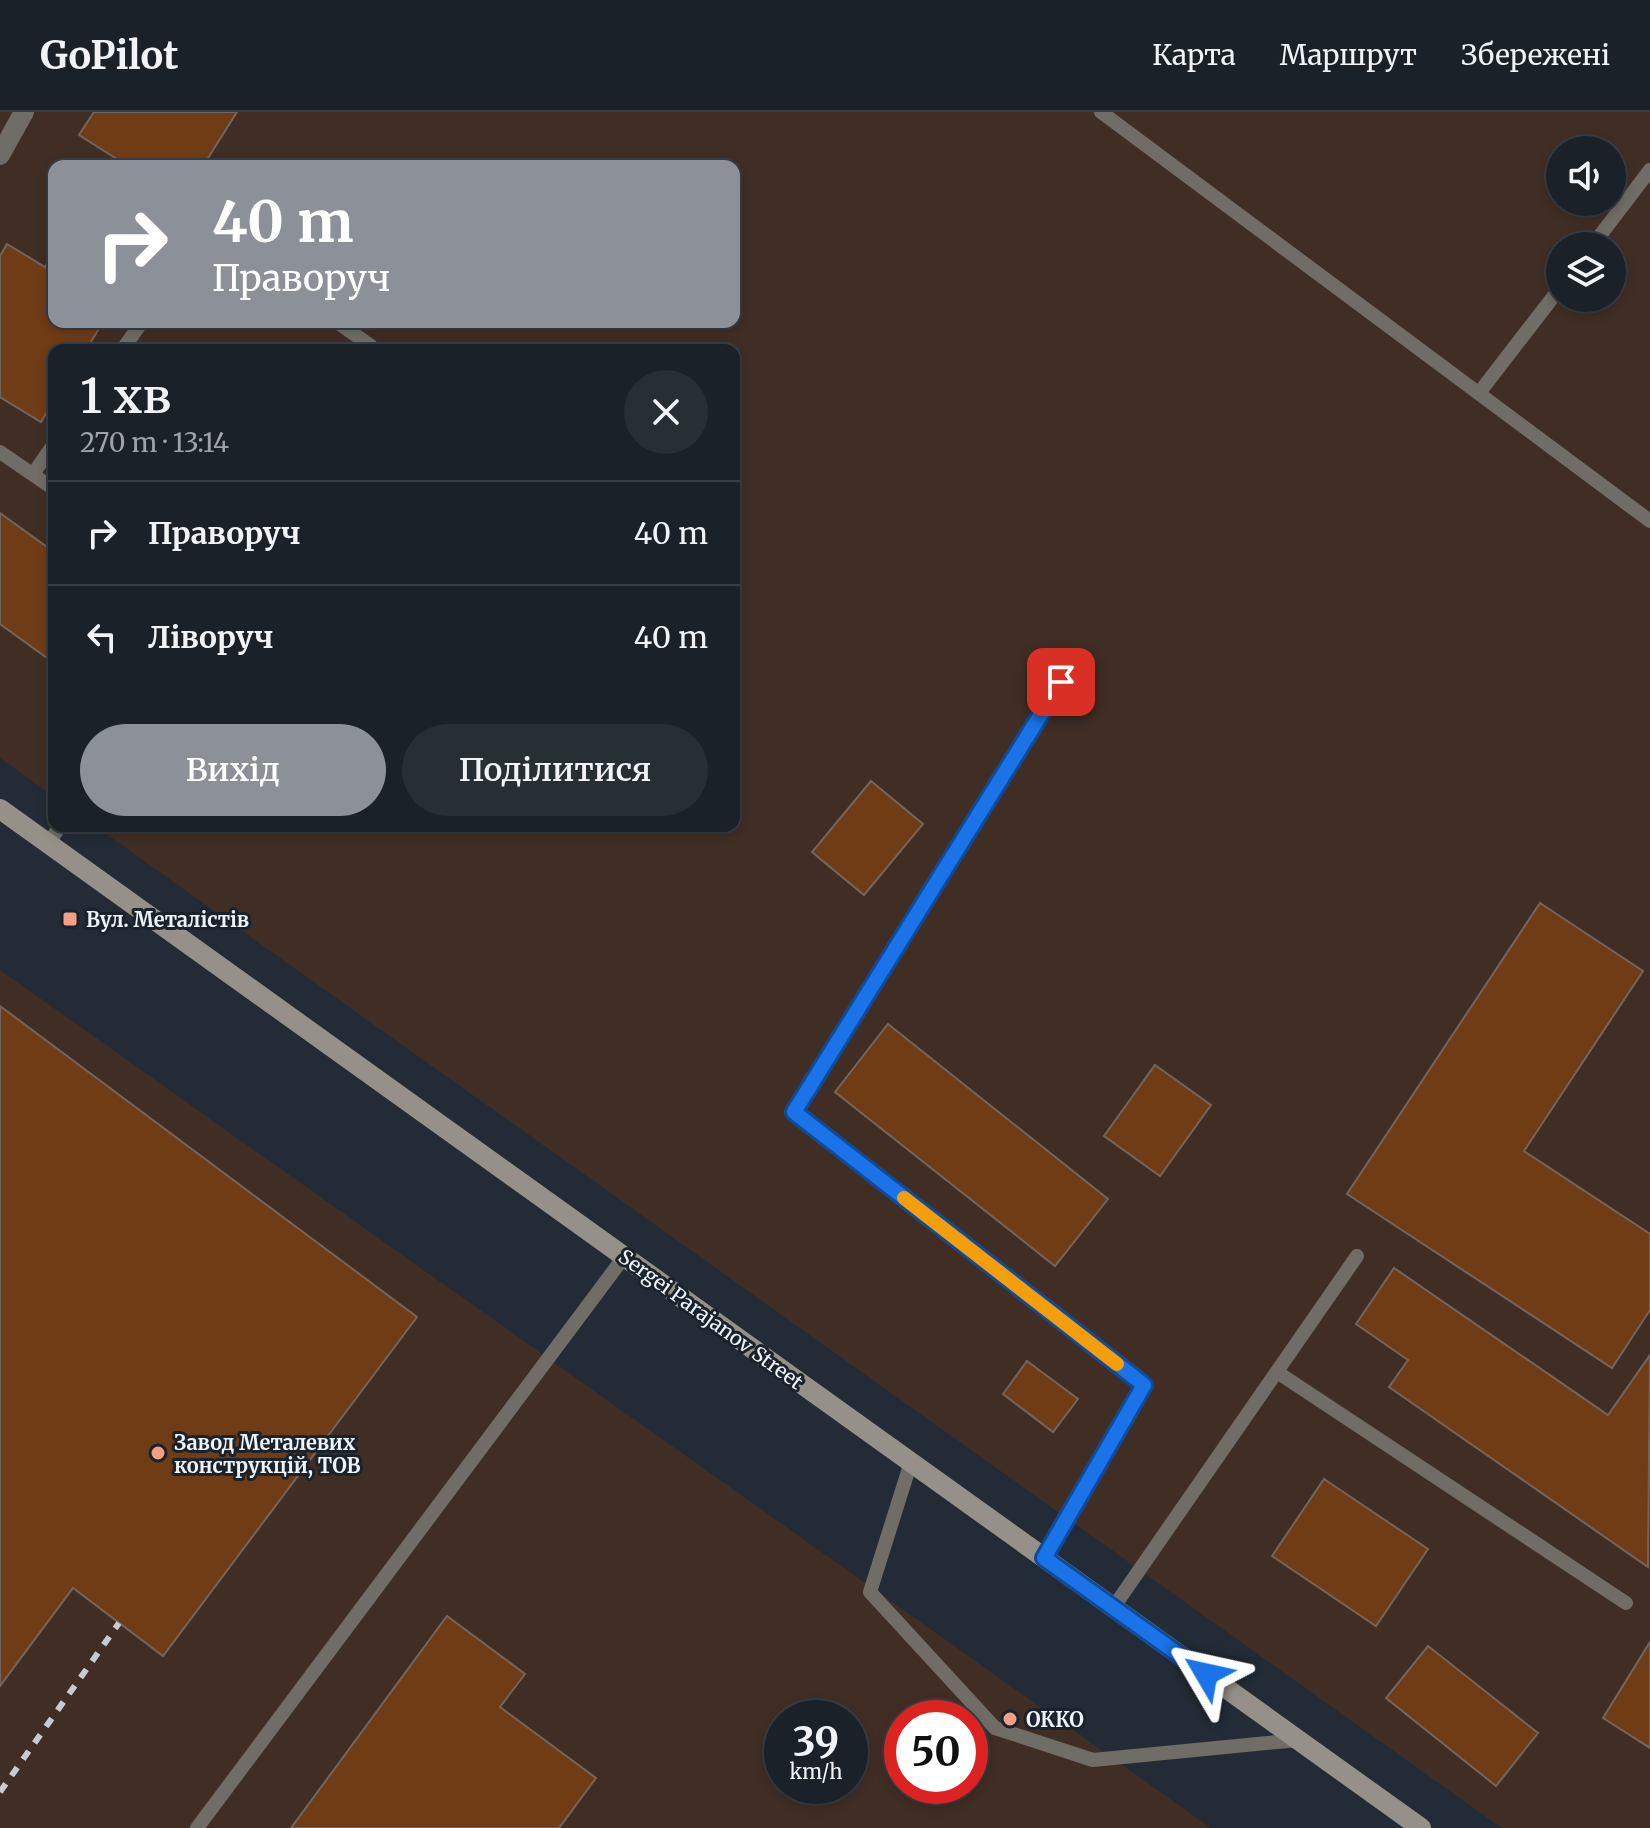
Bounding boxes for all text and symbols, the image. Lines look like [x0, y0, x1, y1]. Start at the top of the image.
text: GoPilot [40, 32, 179, 79]
text: Карта [1152, 37, 1236, 73]
text: Маршрут [1280, 37, 1417, 73]
text: Збережені [1461, 37, 1610, 73]
map controls [1546, 136, 1626, 312]
button: sound [1546, 136, 1626, 216]
text: 40 m [212, 187, 354, 257]
icon: right [80, 192, 184, 296]
button: layers [1546, 232, 1626, 312]
text: Праворуч [212, 256, 390, 301]
text: 1 хв [80, 366, 171, 426]
button: close [624, 370, 708, 454]
text: 270 m · 13:14 [80, 426, 229, 459]
icon: right [80, 511, 124, 555]
text: Праворуч [148, 514, 301, 552]
text: 40 m [634, 514, 708, 552]
icon: left [80, 615, 124, 659]
text: Ліворуч [148, 618, 274, 656]
text: 40 m [634, 618, 708, 656]
pin [1027, 648, 1095, 716]
icon: arrive [1039, 660, 1083, 704]
button: Вихід [80, 724, 386, 816]
button: Поділитися [402, 724, 708, 816]
place label: Вул. Металістів [86, 907, 249, 932]
marker: Вул. Металістів [61, 910, 79, 928]
street label: Sergei Parajanov Street [614, 1244, 808, 1394]
place label: Завод Металевих конструкцій, ТОВ [174, 1430, 361, 1479]
marker: Завод Металевих конструкцій, ТОВ [149, 1444, 167, 1462]
position arrow [1164, 1632, 1248, 1716]
speed limit sign: 50 [884, 1700, 988, 1804]
place label: ОККО [1026, 1707, 1084, 1732]
marker: ОККО [1001, 1710, 1019, 1728]
text: 39 [793, 1717, 839, 1767]
text: km/h [790, 1759, 842, 1784]

